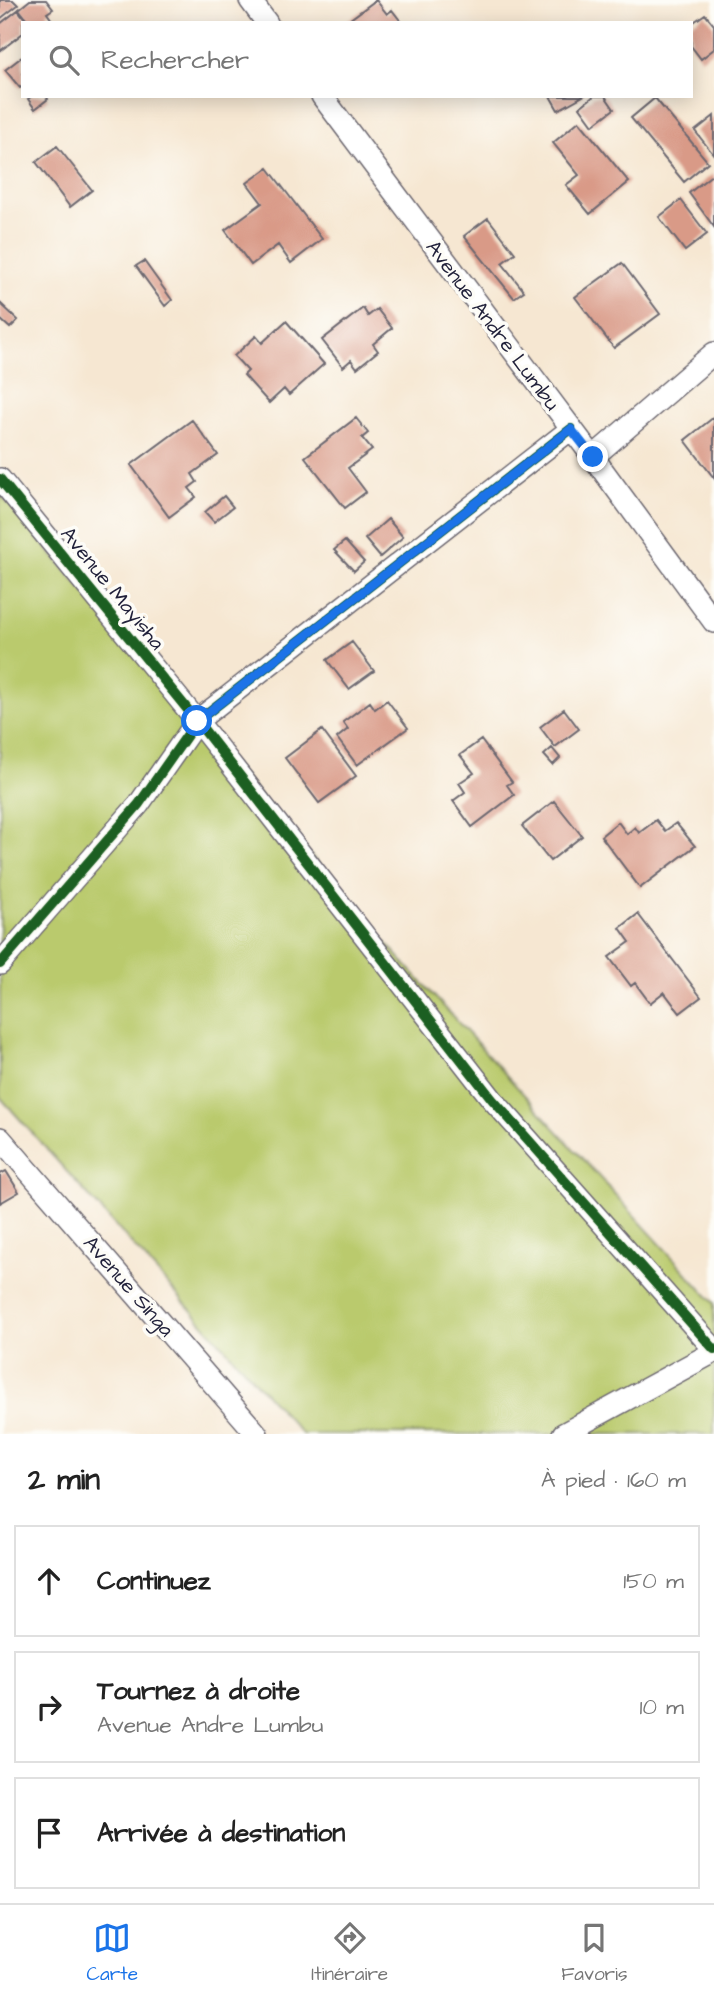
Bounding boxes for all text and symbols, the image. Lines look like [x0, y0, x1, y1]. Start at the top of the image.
search box [21, 21, 693, 98]
icon: search [45, 41, 83, 79]
text: Rechercher [101, 42, 249, 78]
street label: Avenue Andre Lumbu [419, 234, 567, 417]
route end [577, 441, 608, 472]
street label: Avenue Mayisha [52, 521, 172, 658]
route start [181, 705, 212, 736]
street label: Avenue Singa [75, 1230, 181, 1345]
text: 2 min [28, 1459, 100, 1501]
text: À pied · 160 m [541, 1464, 686, 1496]
icon: ahead [30, 1562, 68, 1600]
text: Continuez [97, 1563, 211, 1599]
text: 150 m [623, 1565, 684, 1597]
text: Tournez à droite [97, 1673, 300, 1709]
icon: right [30, 1688, 68, 1726]
text: 10 m [639, 1691, 684, 1723]
text: Avenue Andre Lumbu [97, 1709, 323, 1741]
icon: arrive [30, 1814, 68, 1852]
text: Arrivée à destination [97, 1815, 345, 1851]
tab: Carte [87, 1919, 138, 1988]
tab: Itinéraire [311, 1919, 388, 1988]
tab: Favoris [561, 1919, 627, 1988]

